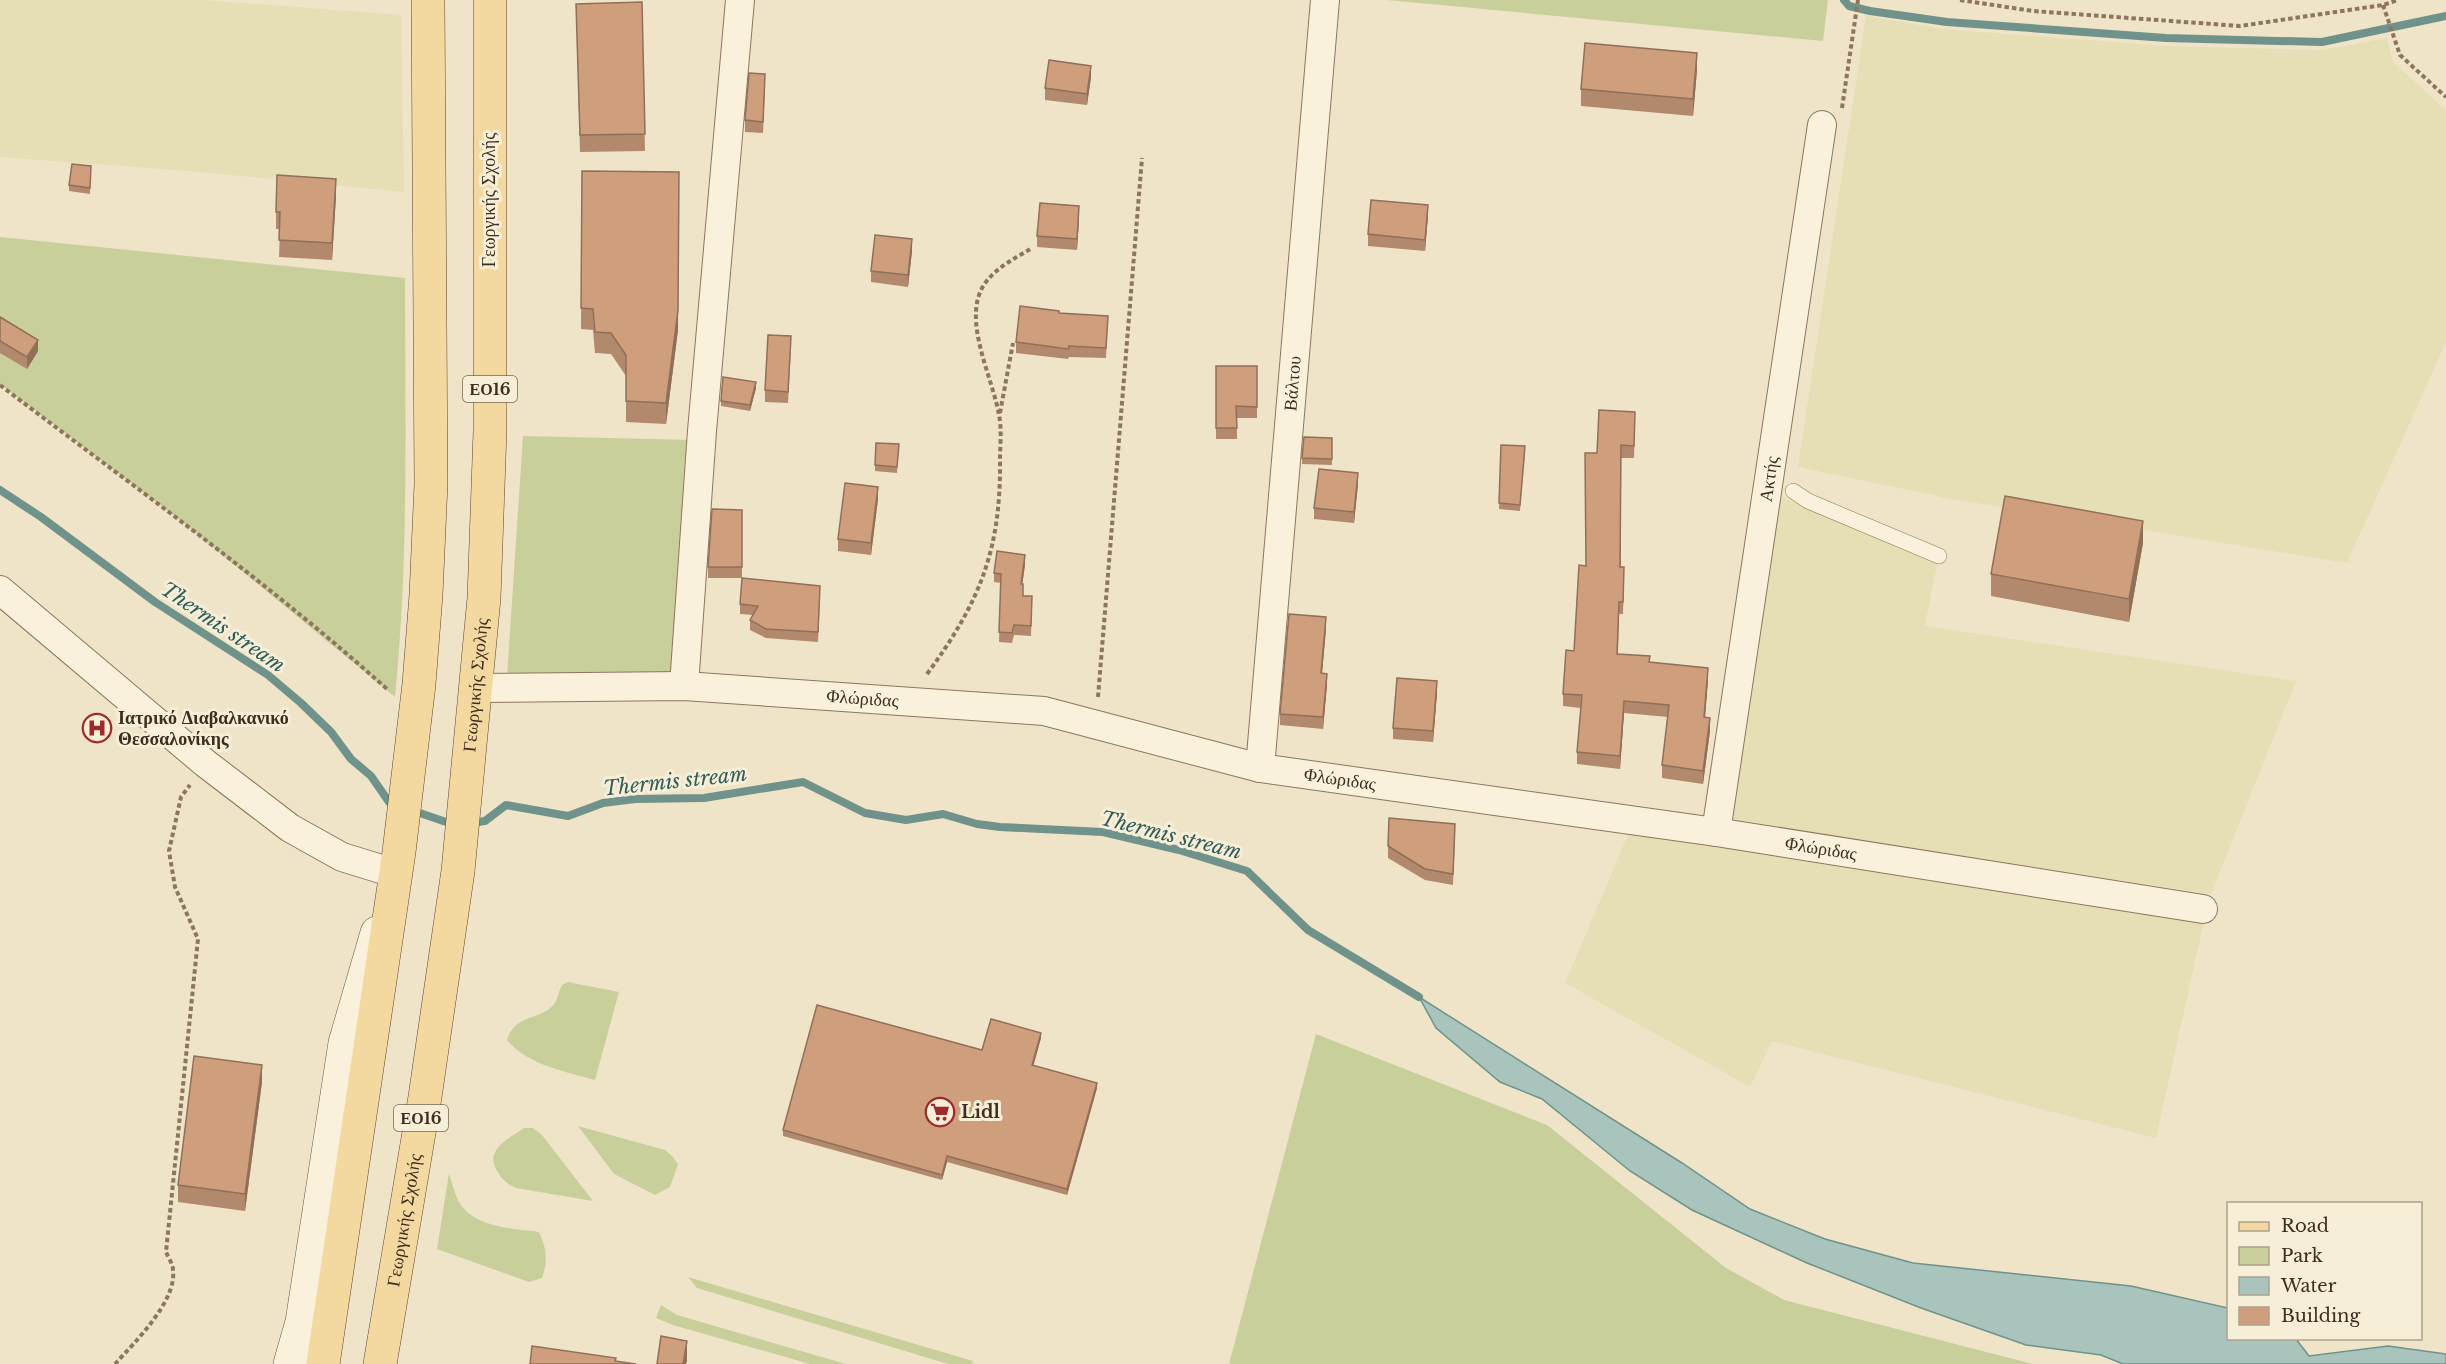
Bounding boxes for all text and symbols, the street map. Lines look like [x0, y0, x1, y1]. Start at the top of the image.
street label: Γεωργικής Σχολής [478, 133, 500, 267]
street label: Βάλτου [1279, 355, 1306, 412]
road number: ΕΟ16 [463, 376, 517, 402]
street label: Ακτής [1755, 455, 1783, 503]
water label: Thermis stream [156, 577, 290, 677]
street label: Γεωργικής Σχολής [458, 617, 493, 753]
street label: Φλώριδας [826, 685, 900, 712]
place label: Ιατρικό Διαβαλκανικό Θεσσαλονίκης [118, 707, 289, 750]
hospital icon: Ιατρικό Διαβαλκανικό Θεσσαλονίκης [81, 712, 113, 744]
water label: Thermis stream [602, 762, 748, 800]
street label: Φλώριδας [1302, 763, 1377, 795]
water label: Thermis stream [1098, 806, 1244, 864]
street label: Φλώριδας [1783, 832, 1859, 865]
supermarket icon: Lidl [924, 1096, 956, 1128]
place label: Lidl [961, 1101, 1001, 1123]
road number: ΕΟ16 [394, 1105, 448, 1131]
street label: Γεωργικής Σχολής [382, 1152, 426, 1288]
legend [2227, 1202, 2422, 1340]
text: Road [2281, 1215, 2329, 1237]
text: Park [2281, 1245, 2323, 1267]
text: Water [2280, 1275, 2337, 1297]
text: Building [2281, 1305, 2360, 1327]

